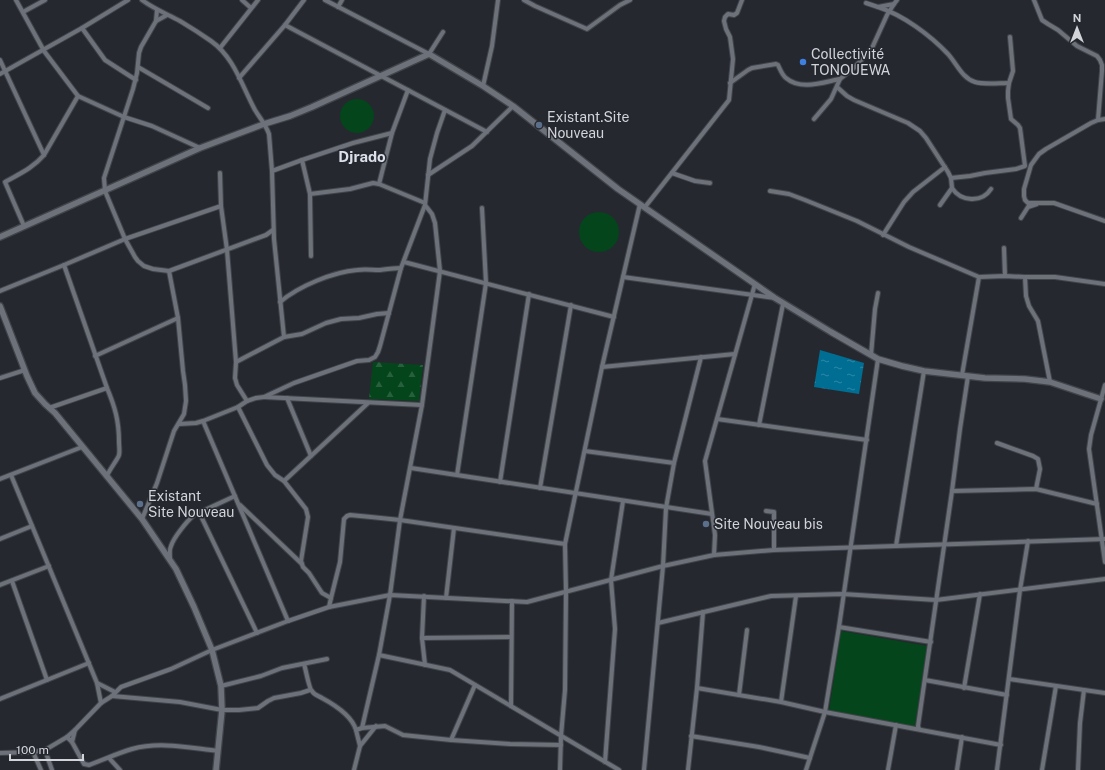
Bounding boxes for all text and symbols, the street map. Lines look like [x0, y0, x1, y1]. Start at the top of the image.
north arrow [1057, 8, 1097, 48]
text: N [1073, 12, 1081, 24]
place label: Collectivité TONOUEWA [811, 46, 890, 78]
marker: Collectivité TONOUEWA [798, 57, 808, 67]
place label: Existant.Site Nouveau [547, 109, 630, 141]
marker: Existant.Site Nouveau [534, 120, 544, 130]
district label: Djrado [338, 148, 386, 165]
place label: Existant Site Nouveau [148, 488, 234, 520]
marker: Existant Site Nouveau [135, 499, 145, 509]
place label: Site Nouveau bis [714, 516, 823, 532]
marker: Site Nouveau bis [701, 519, 711, 529]
scale bar [10, 736, 83, 762]
text: 100 m [16, 743, 49, 757]

